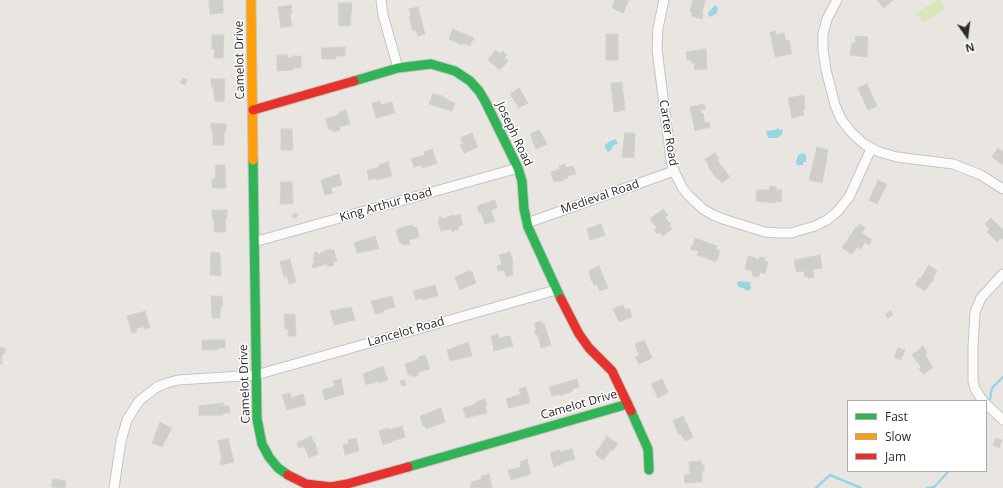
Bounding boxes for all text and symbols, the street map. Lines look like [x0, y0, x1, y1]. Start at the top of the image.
north arrow [947, 16, 987, 56]
street label: Camelot Drive [232, 20, 248, 100]
text: N [964, 40, 976, 56]
street label: Carter Road [656, 99, 680, 167]
street label: Joseph Road [493, 100, 535, 168]
street label: Medieval Road [559, 177, 641, 217]
street label: King Arthur Road [338, 185, 434, 225]
street label: Lancelot Road [366, 314, 446, 350]
street label: Camelot Drive [236, 344, 254, 424]
street label: Camelot Drive [539, 387, 619, 423]
legend [847, 400, 987, 472]
text: Fast [885, 408, 908, 425]
text: Slow [885, 428, 911, 445]
text: Jam [885, 448, 906, 465]

